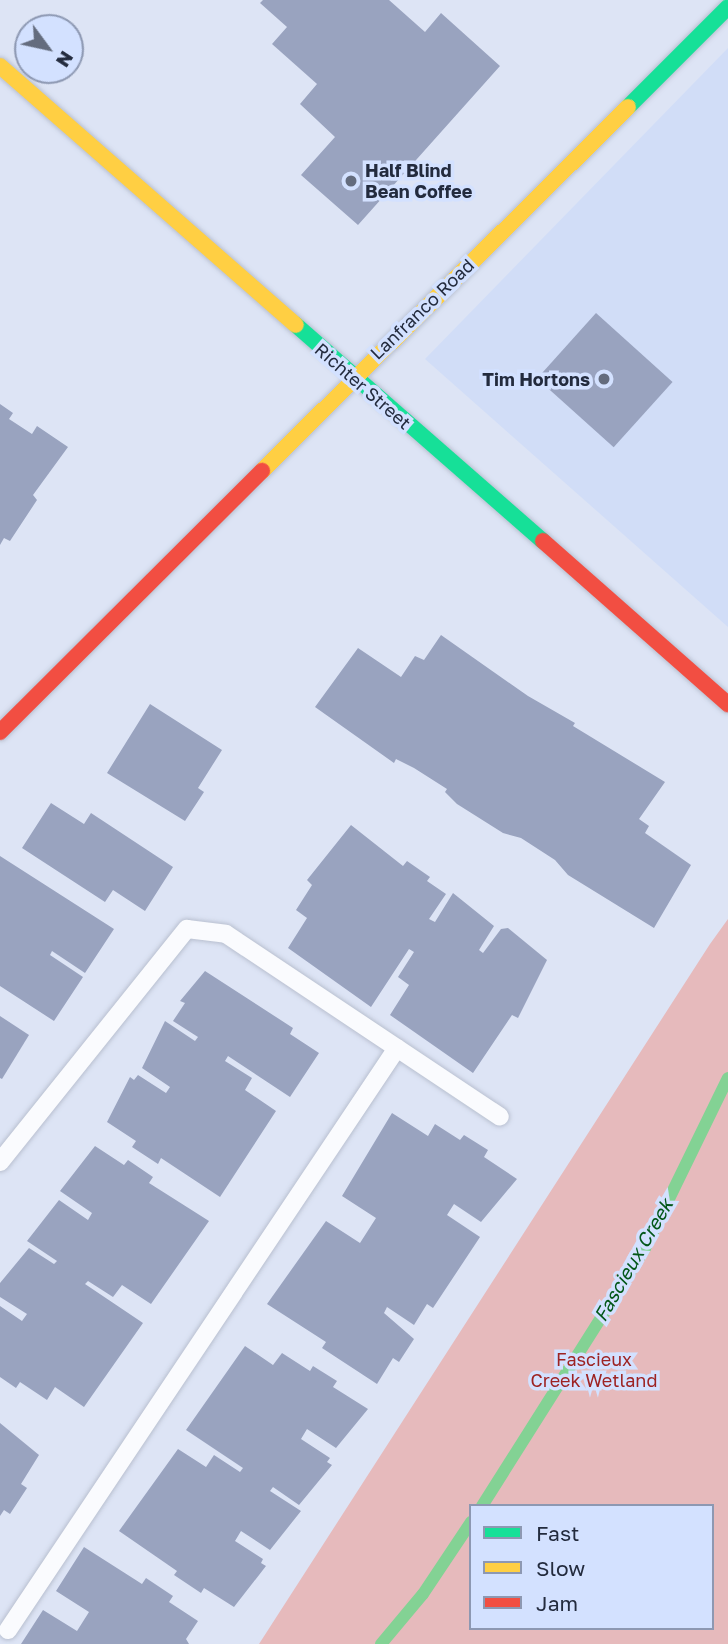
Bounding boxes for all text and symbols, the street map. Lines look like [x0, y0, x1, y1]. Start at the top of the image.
north arrow [14, 14, 84, 84]
text: N [52, 47, 79, 72]
place label: Half Blind Bean Coffee [365, 160, 472, 202]
marker: Half Blind Bean Coffee [343, 173, 359, 189]
street label: Lanfranco Road [366, 254, 478, 364]
street label: Richter Street [311, 338, 415, 434]
place label: Tim Hortons [482, 368, 590, 390]
marker: Tim Hortons [596, 371, 612, 387]
water label: Fascieux Creek [589, 1195, 677, 1325]
park label: Fascieux Creek Wetland [531, 1349, 657, 1392]
legend [469, 1504, 714, 1630]
text: Fast [536, 1520, 579, 1546]
text: Slow [536, 1555, 585, 1581]
text: Jam [536, 1590, 578, 1616]

